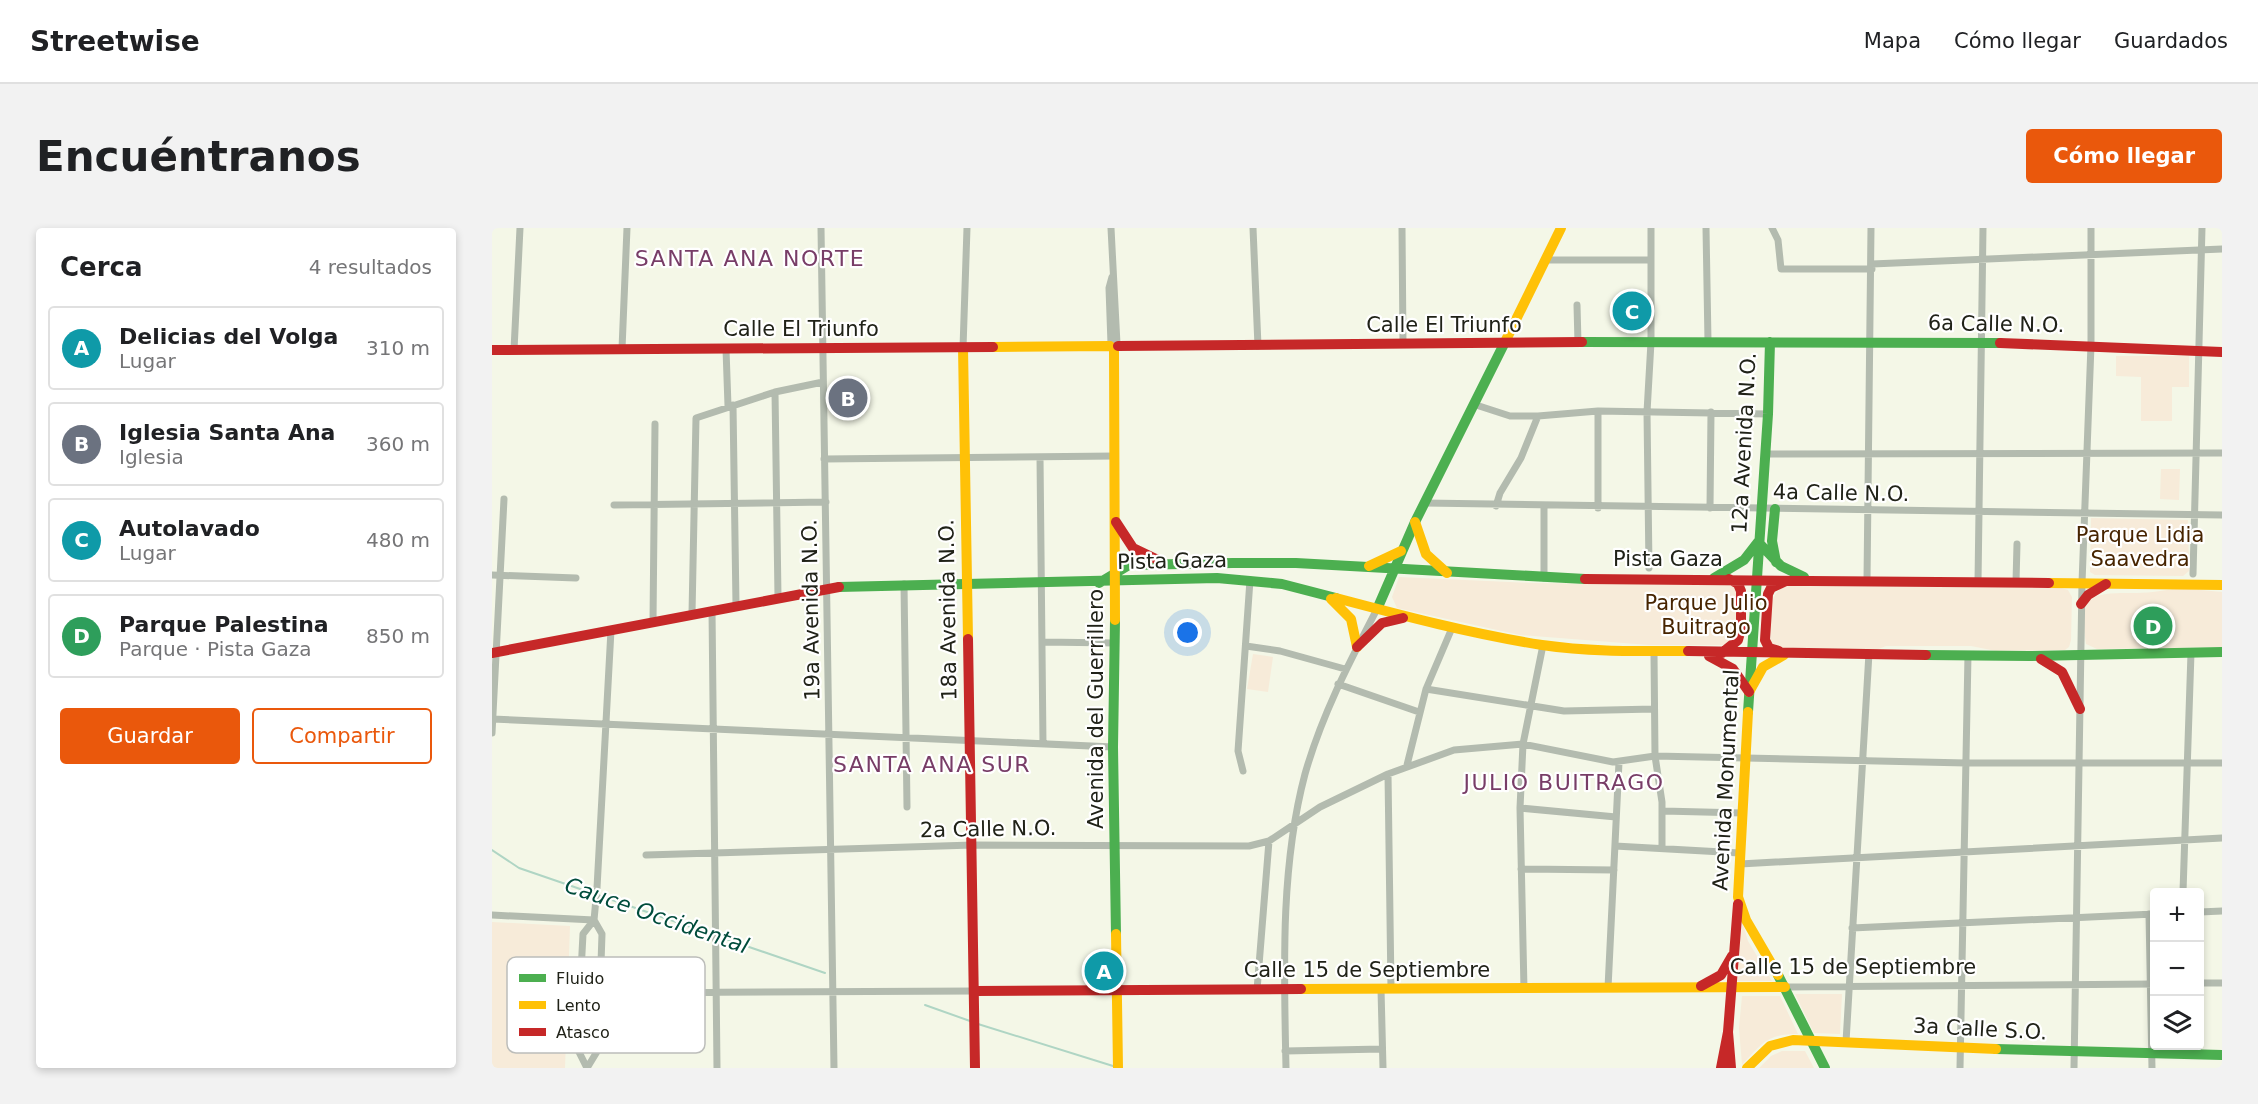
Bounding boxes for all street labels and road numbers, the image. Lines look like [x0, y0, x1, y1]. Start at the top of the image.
street label: 6a Calle N.O. [1928, 311, 2064, 337]
street label: Calle El Triunfo [1366, 313, 1522, 337]
street label: Calle El Triunfo [723, 317, 879, 341]
street label: 12a Avenida N.O. [1727, 352, 1761, 534]
street label: 4a Calle N.O. [1773, 480, 1909, 506]
street label: 19a Avenida N.O. [797, 519, 825, 701]
street label: 18a Avenida N.O. [934, 519, 962, 701]
street label: Pista Gaza [1613, 547, 1723, 571]
street label: Pista Gaza [1117, 548, 1227, 574]
street label: Avenida del Guerrillero [1084, 589, 1108, 829]
street label: Avenida Monumental [1708, 669, 1744, 891]
street label: 2a Calle N.O. [920, 816, 1056, 842]
street label: Calle 15 de Septiembre [1730, 955, 1976, 979]
street label: Calle 15 de Septiembre [1244, 958, 1490, 982]
street label: 3a Calle S.O. [1912, 1014, 2048, 1044]

